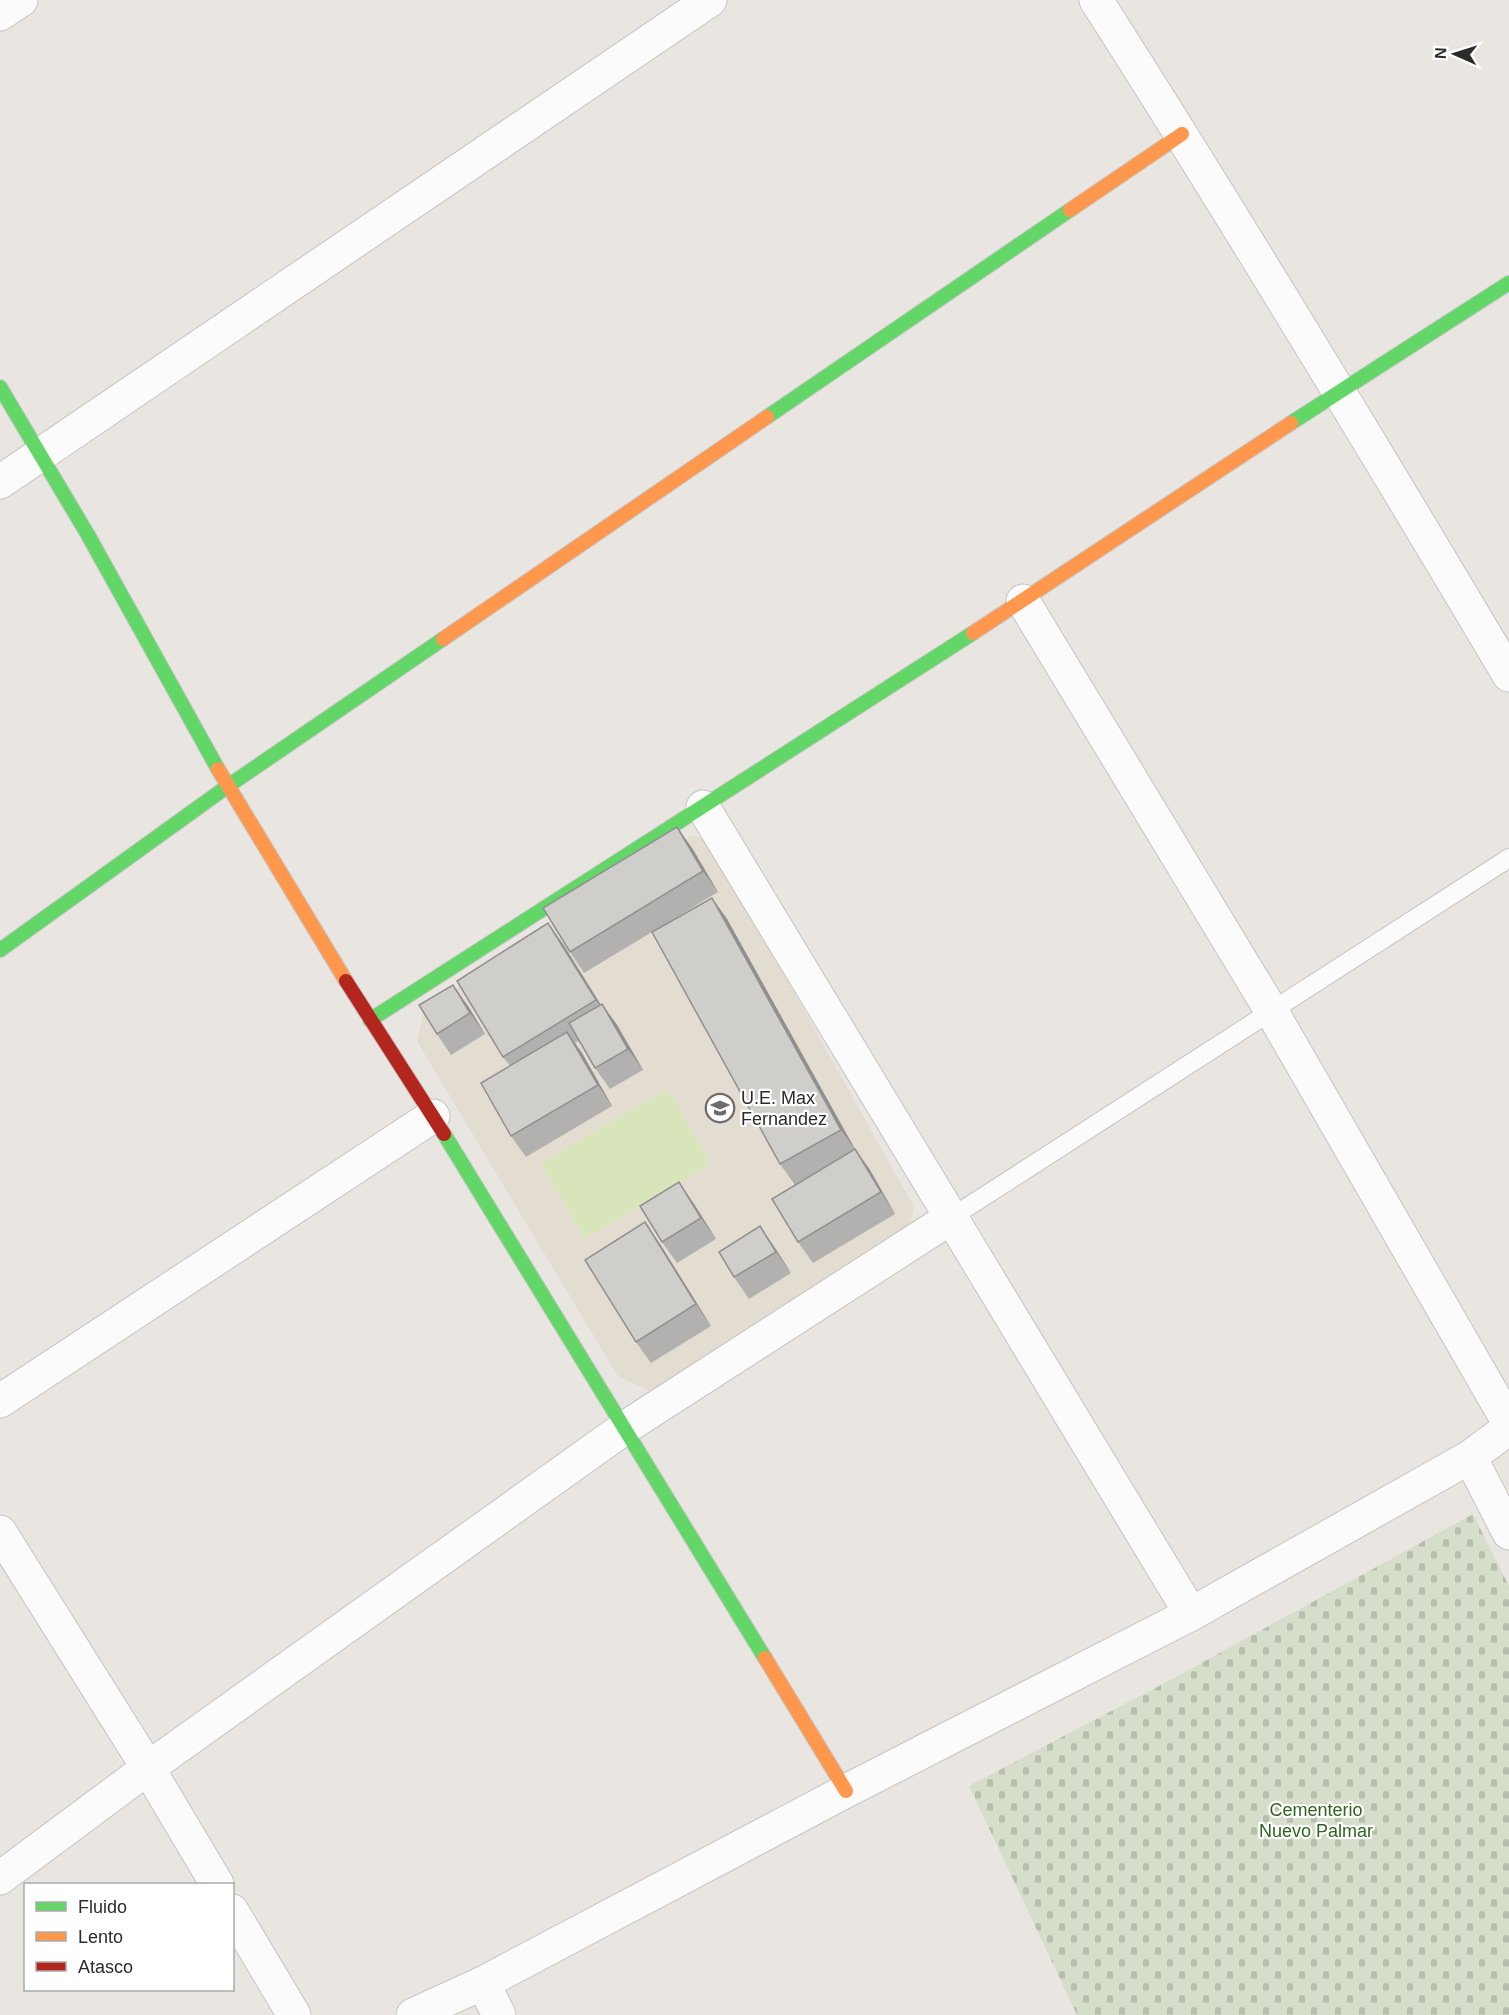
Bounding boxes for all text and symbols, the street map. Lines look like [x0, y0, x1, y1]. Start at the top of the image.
north arrow [1425, 24, 1485, 84]
text: N [1432, 47, 1449, 59]
place label: U.E. Max Fernandez [741, 1088, 827, 1129]
school or university icon: U.E. Max Fernandez [704, 1092, 736, 1124]
park label: Cementerio Nuevo Palmar [1259, 1800, 1373, 1841]
legend [24, 1883, 234, 1991]
text: Fluido [78, 1897, 127, 1917]
text: Lento [78, 1927, 123, 1947]
text: Atasco [78, 1957, 133, 1977]

